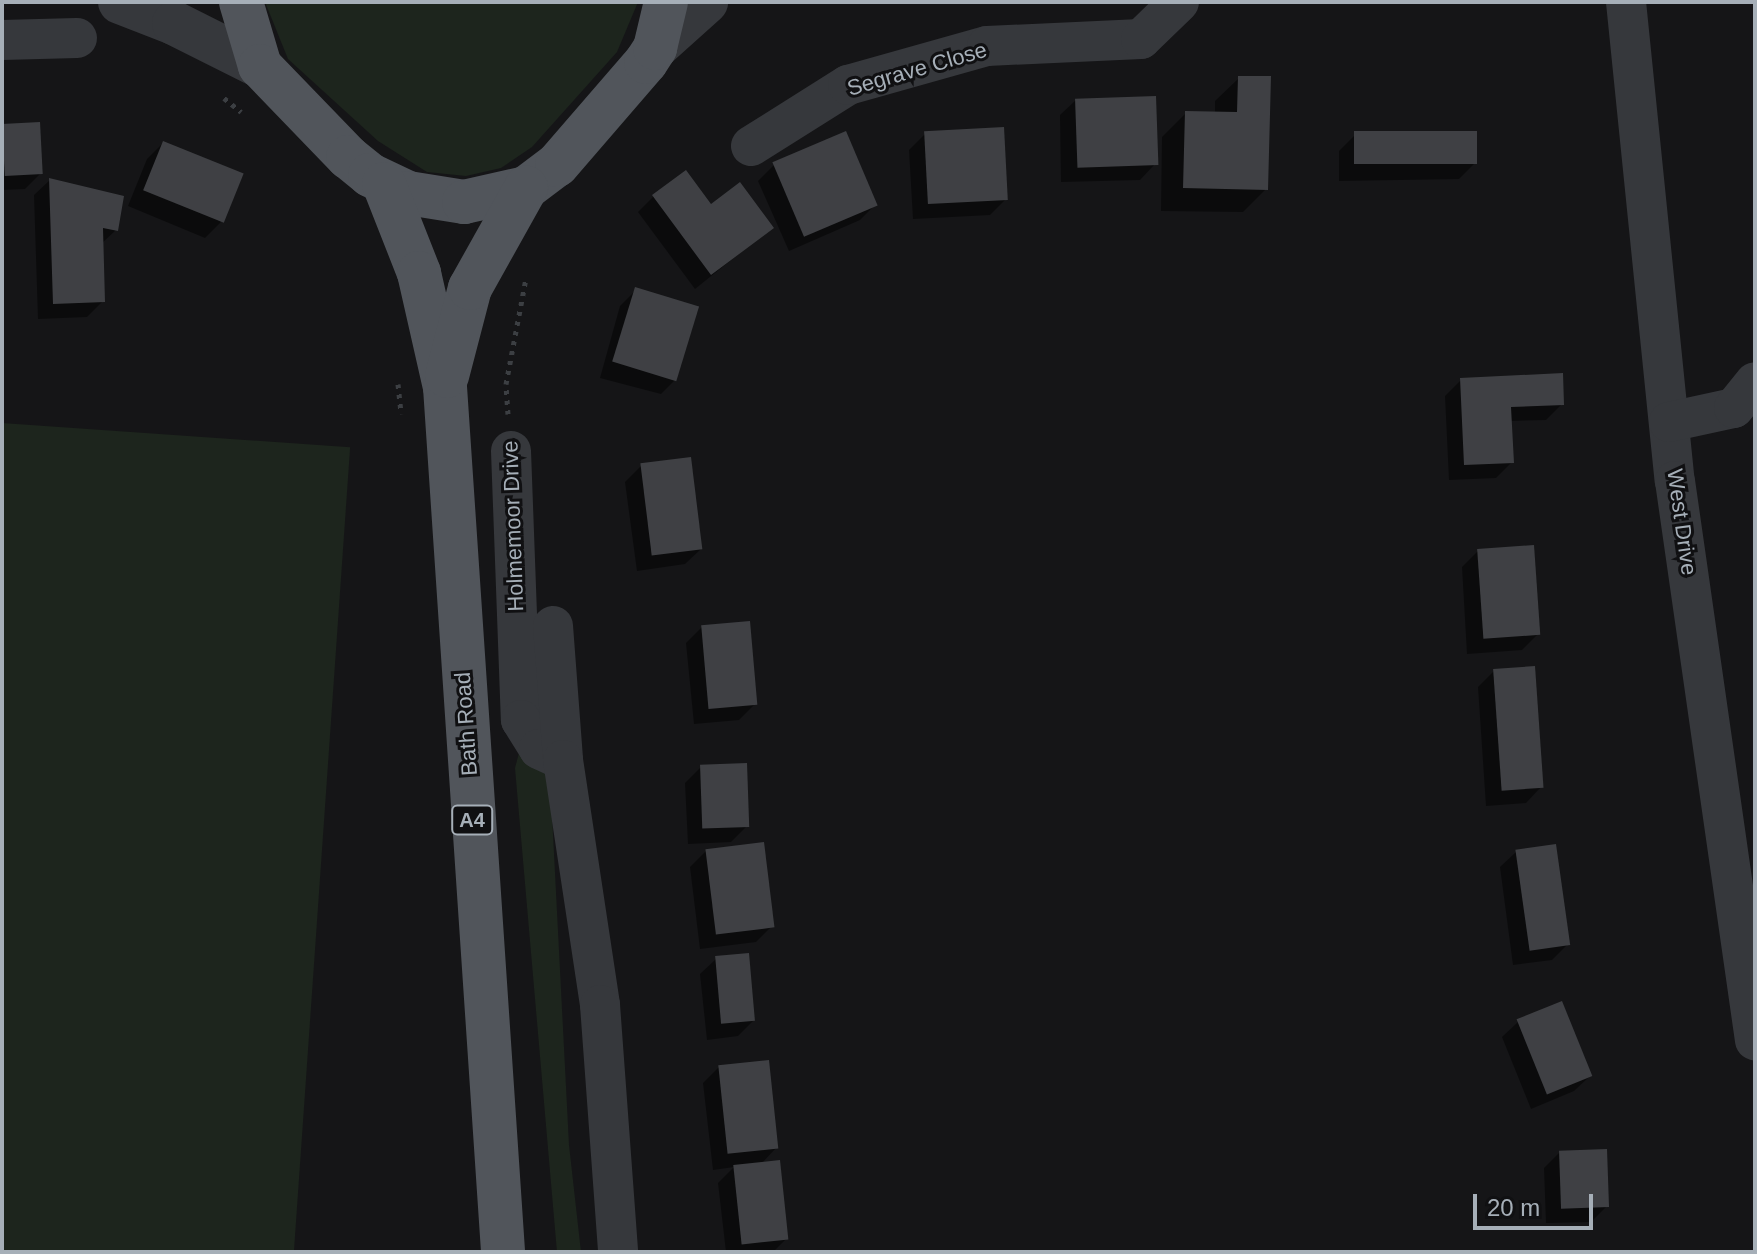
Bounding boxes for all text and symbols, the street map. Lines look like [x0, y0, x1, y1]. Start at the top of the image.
street label: Segrave Close [844, 36, 990, 102]
street label: Holmemoor Drive [497, 440, 529, 612]
street label: West Drive [1661, 467, 1703, 577]
street label: Bath Road [449, 671, 483, 777]
road number: A4 [450, 804, 494, 836]
scale bar [1477, 1178, 1597, 1228]
text: 20 m [1487, 1194, 1540, 1221]

